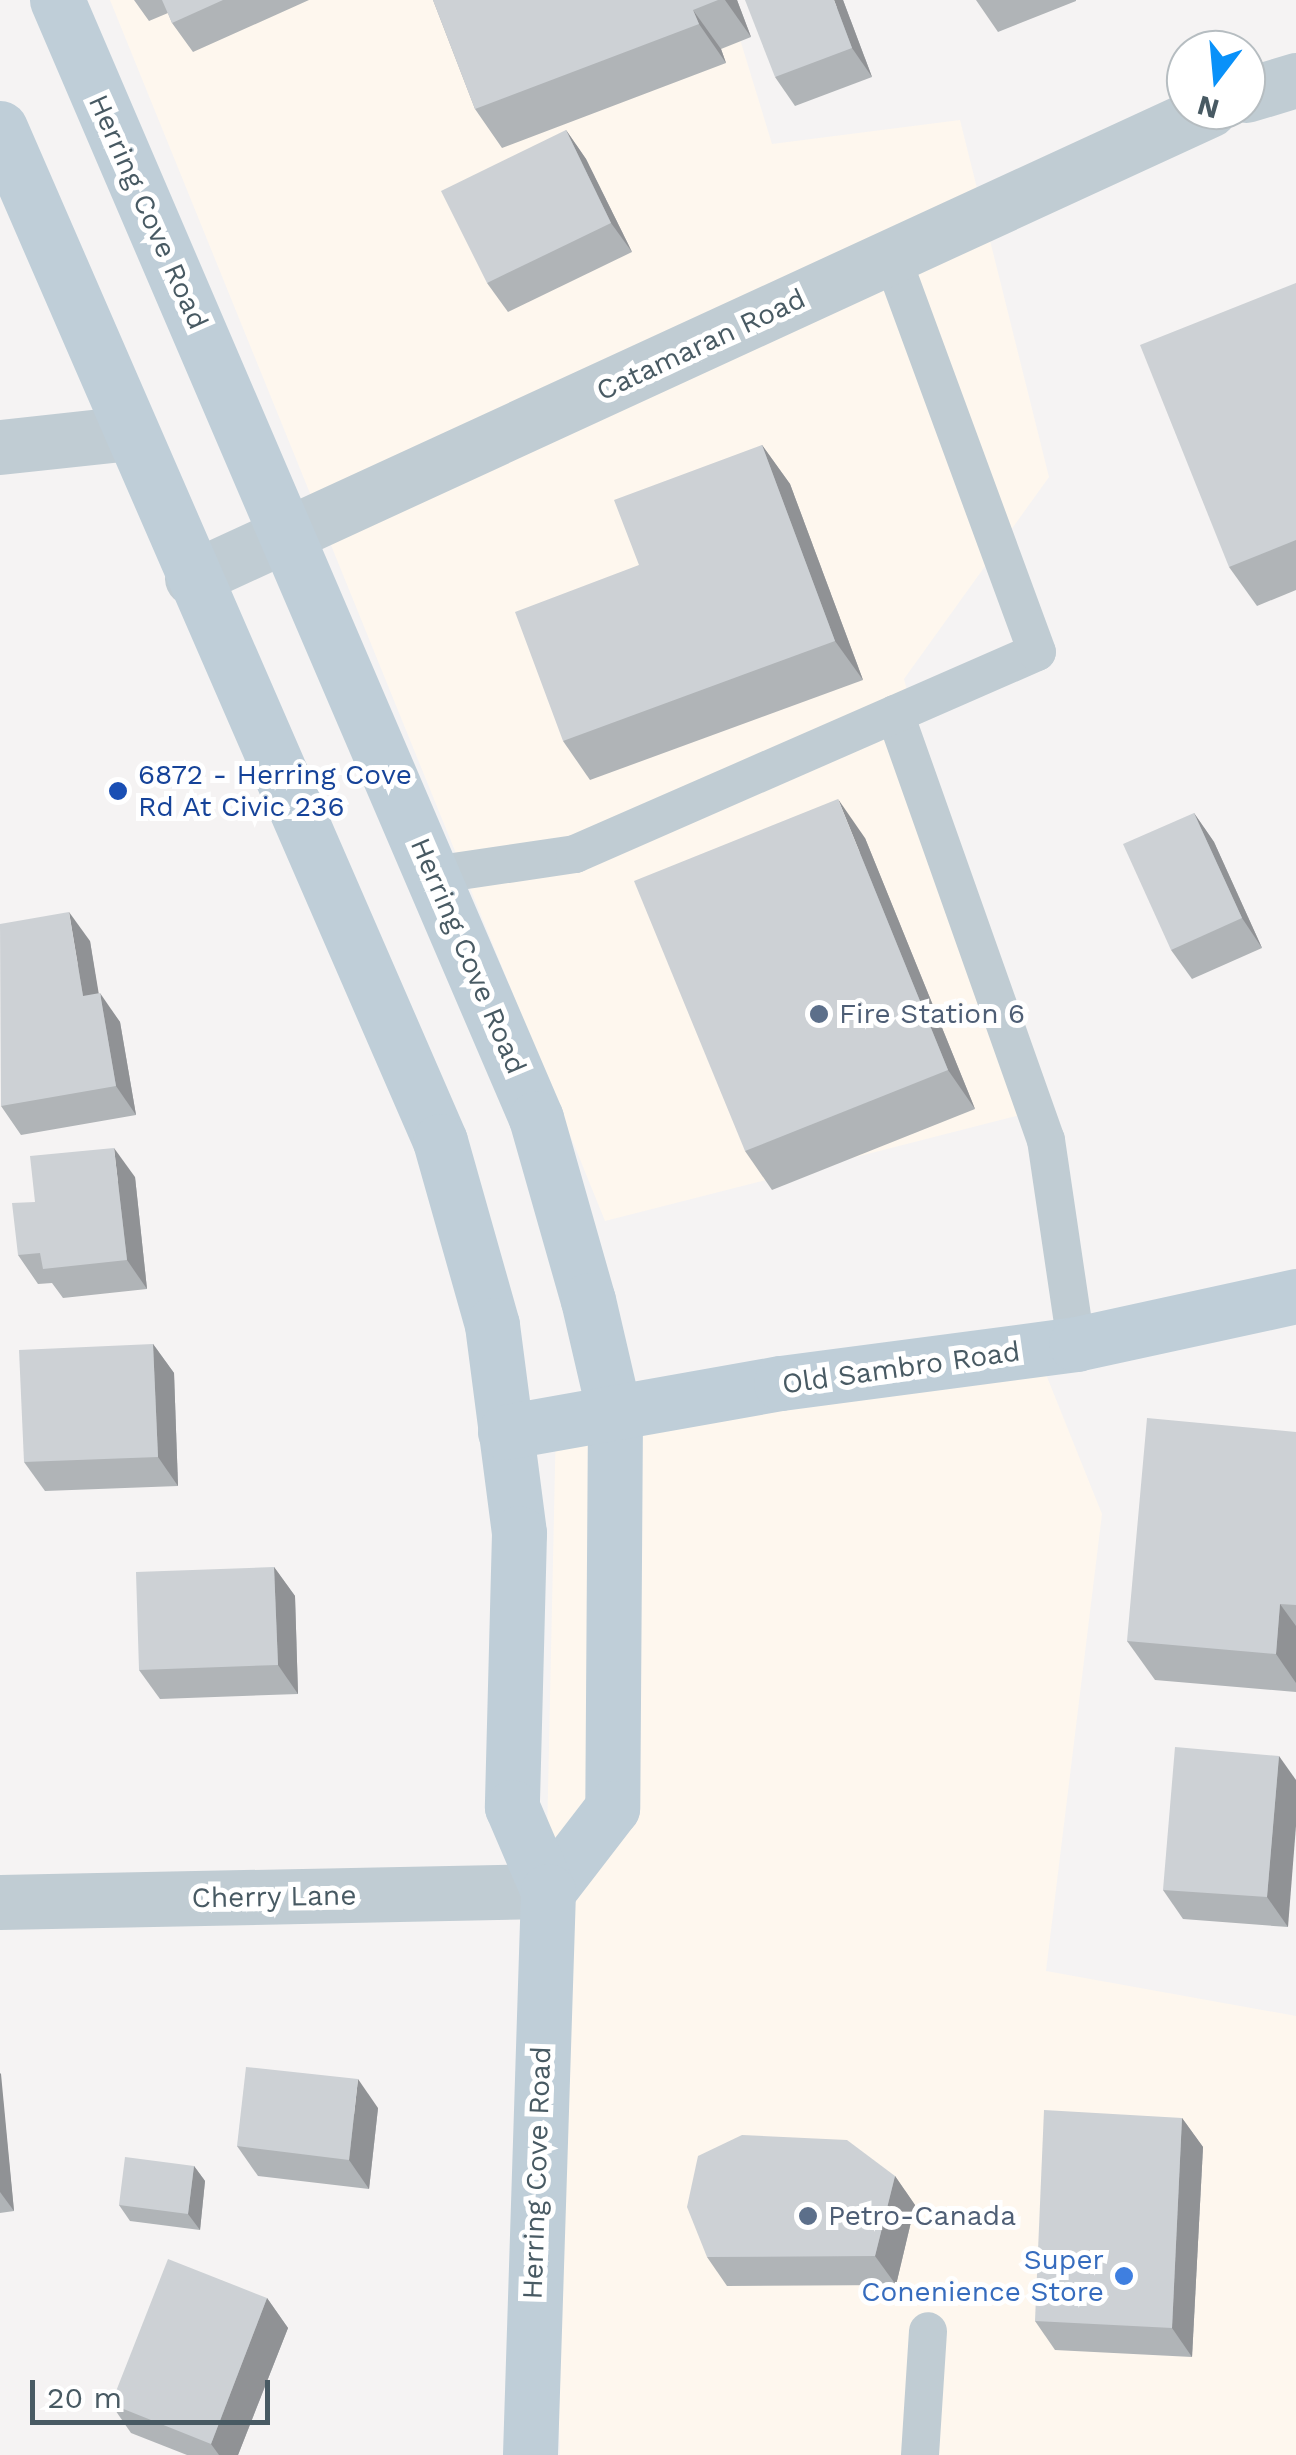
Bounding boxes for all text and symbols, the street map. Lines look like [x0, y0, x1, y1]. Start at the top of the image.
north arrow [1166, 30, 1266, 130]
text: N [1194, 89, 1223, 126]
street label: Herring Cove Road [81, 90, 215, 334]
street label: Catamaran Road [591, 282, 811, 408]
place label: 6872 - Herring Cove Rd At Civic 236 [138, 758, 412, 824]
marker: 6872 - Herring Cove Rd At Civic 236 [107, 780, 129, 802]
street label: Herring Cove Road [403, 833, 533, 1079]
place label: Fire Station 6 [839, 997, 1025, 1031]
marker: Fire Station 6 [808, 1003, 830, 1025]
street label: Old Sambro Road [780, 1335, 1022, 1401]
street label: Cherry Lane [191, 1879, 357, 1915]
street label: Herring Cove Road [516, 2046, 558, 2300]
place label: Petro-Canada [828, 2199, 1016, 2233]
marker: Petro-Canada [797, 2205, 819, 2227]
place label: Super Conenience Store [861, 2243, 1104, 2309]
marker: Super Conenience Store [1113, 2265, 1135, 2287]
scale bar [35, 2360, 275, 2422]
text: 20 m [47, 2380, 122, 2415]

